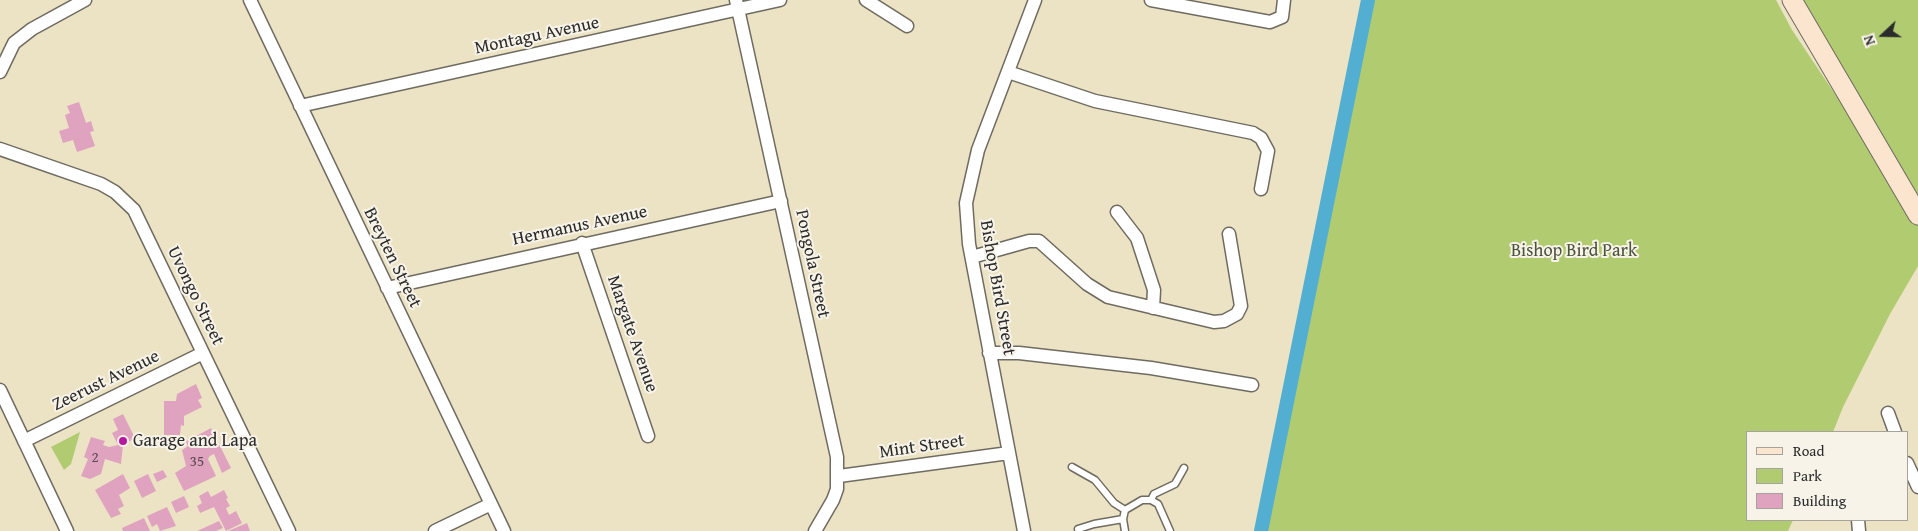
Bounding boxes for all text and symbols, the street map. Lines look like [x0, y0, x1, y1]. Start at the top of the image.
north arrow [1858, 10, 1908, 60]
street label: Montagu Avenue [473, 12, 601, 60]
text: N [1858, 32, 1880, 48]
street label: Hermanus Avenue [511, 201, 649, 251]
street label: Breyten Street [358, 204, 426, 312]
street label: Pongola Street [790, 208, 834, 320]
street label: Bishop Bird Street [974, 219, 1020, 357]
park label: Bishop Bird Park [1511, 240, 1637, 262]
street label: Uvongo Street [162, 243, 228, 349]
street label: Margate Avenue [602, 273, 662, 395]
street label: Zeerust Avenue [49, 346, 163, 416]
place label: Garage and Lapa [133, 430, 257, 452]
street label: Mint Street [878, 430, 966, 464]
legend [1746, 431, 1908, 521]
marker: Garage and Lapa [117, 435, 129, 447]
text: Road [1793, 440, 1824, 461]
house number: 2 [91, 449, 99, 467]
house number: 35 [190, 453, 204, 471]
text: Park [1793, 465, 1822, 486]
text: Building [1793, 490, 1846, 511]

